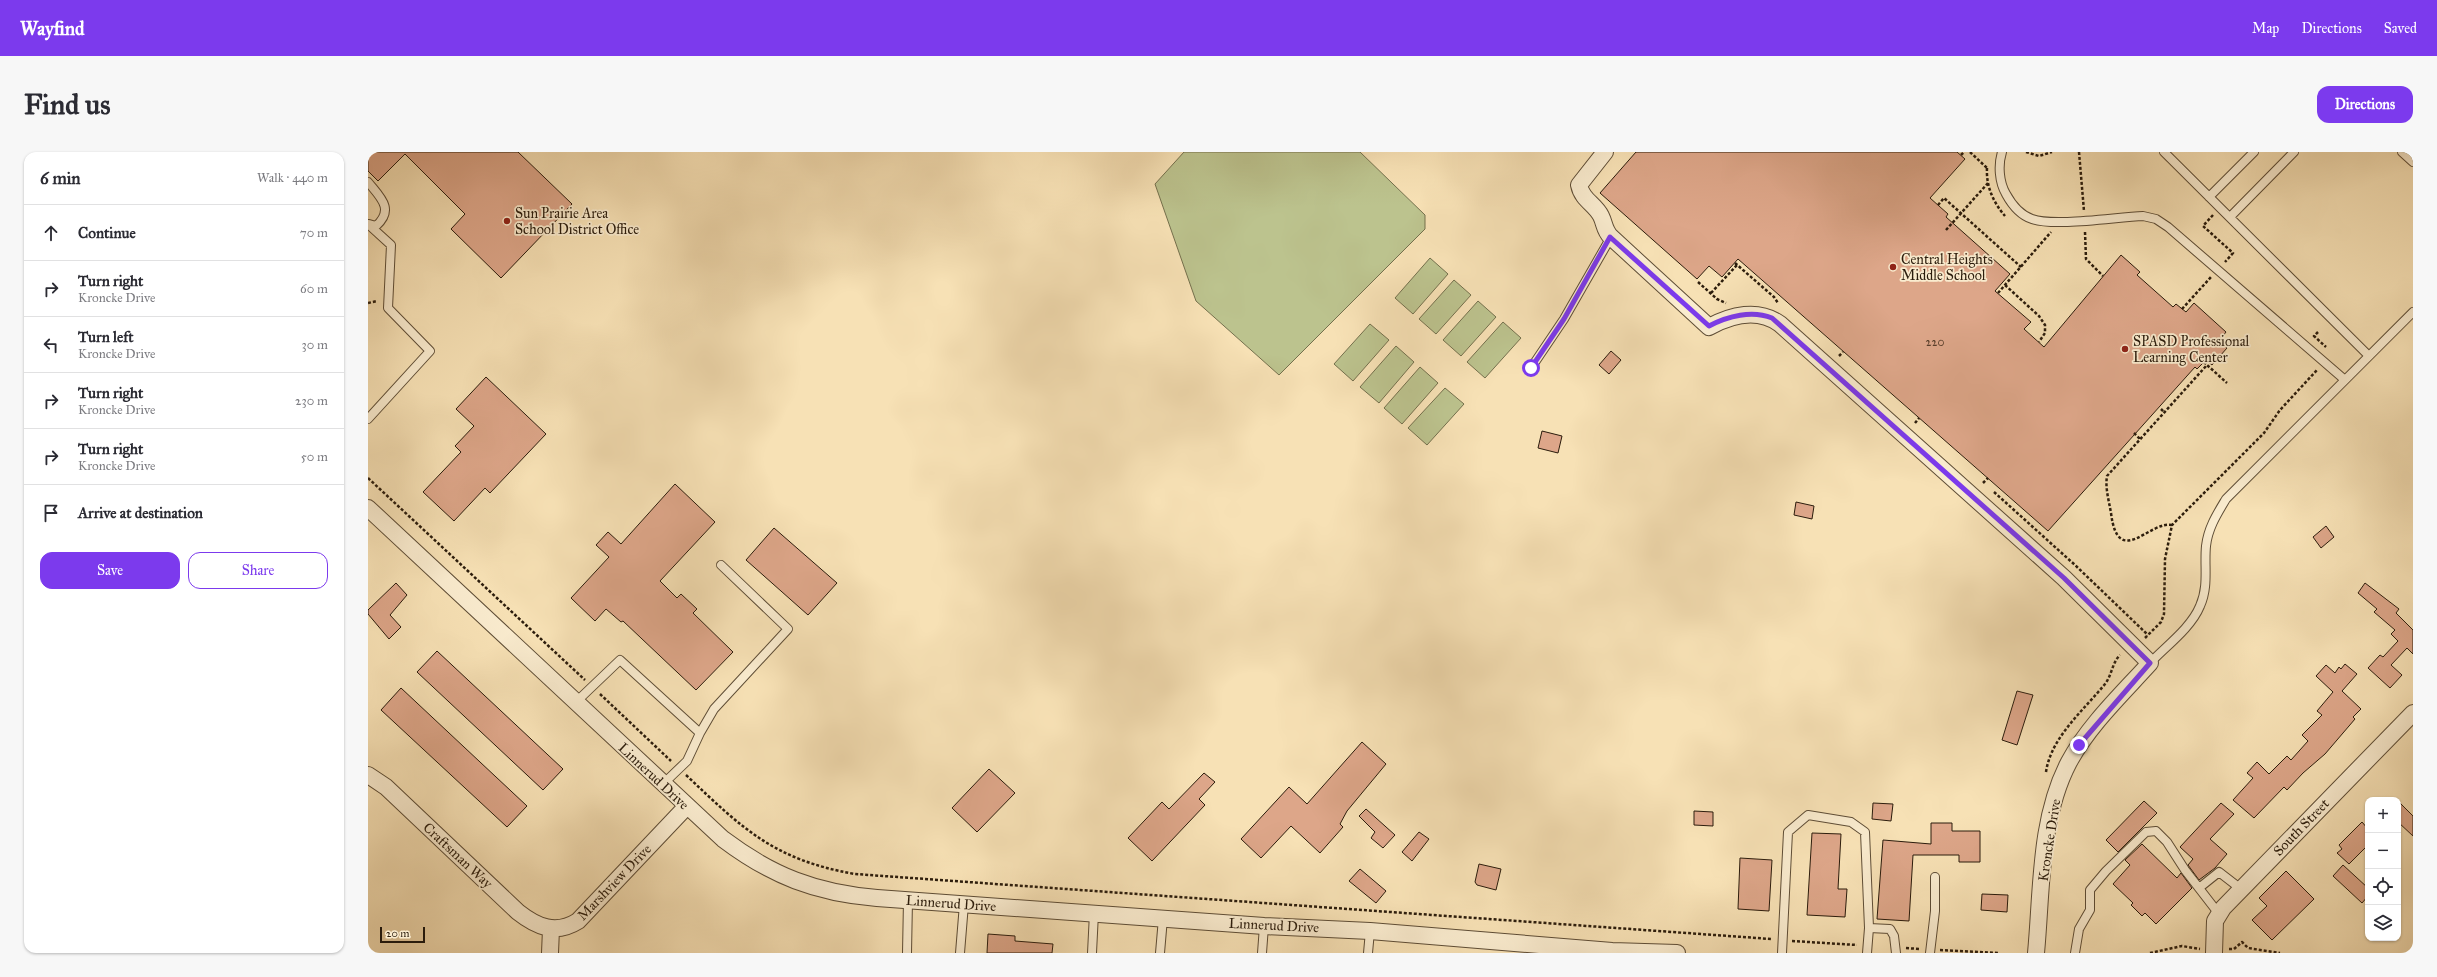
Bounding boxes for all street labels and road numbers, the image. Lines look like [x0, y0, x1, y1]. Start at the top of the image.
street label: Linnerud Drive [615, 739, 693, 814]
street label: South Street [2270, 795, 2333, 860]
street label: Kroncke Drive [2035, 797, 2064, 883]
street label: Craftsman Way [419, 819, 496, 892]
street label: Marshview Drive [574, 841, 655, 924]
street label: Linnerud Drive [905, 892, 997, 915]
street label: Linnerud Drive [1228, 915, 1320, 936]

